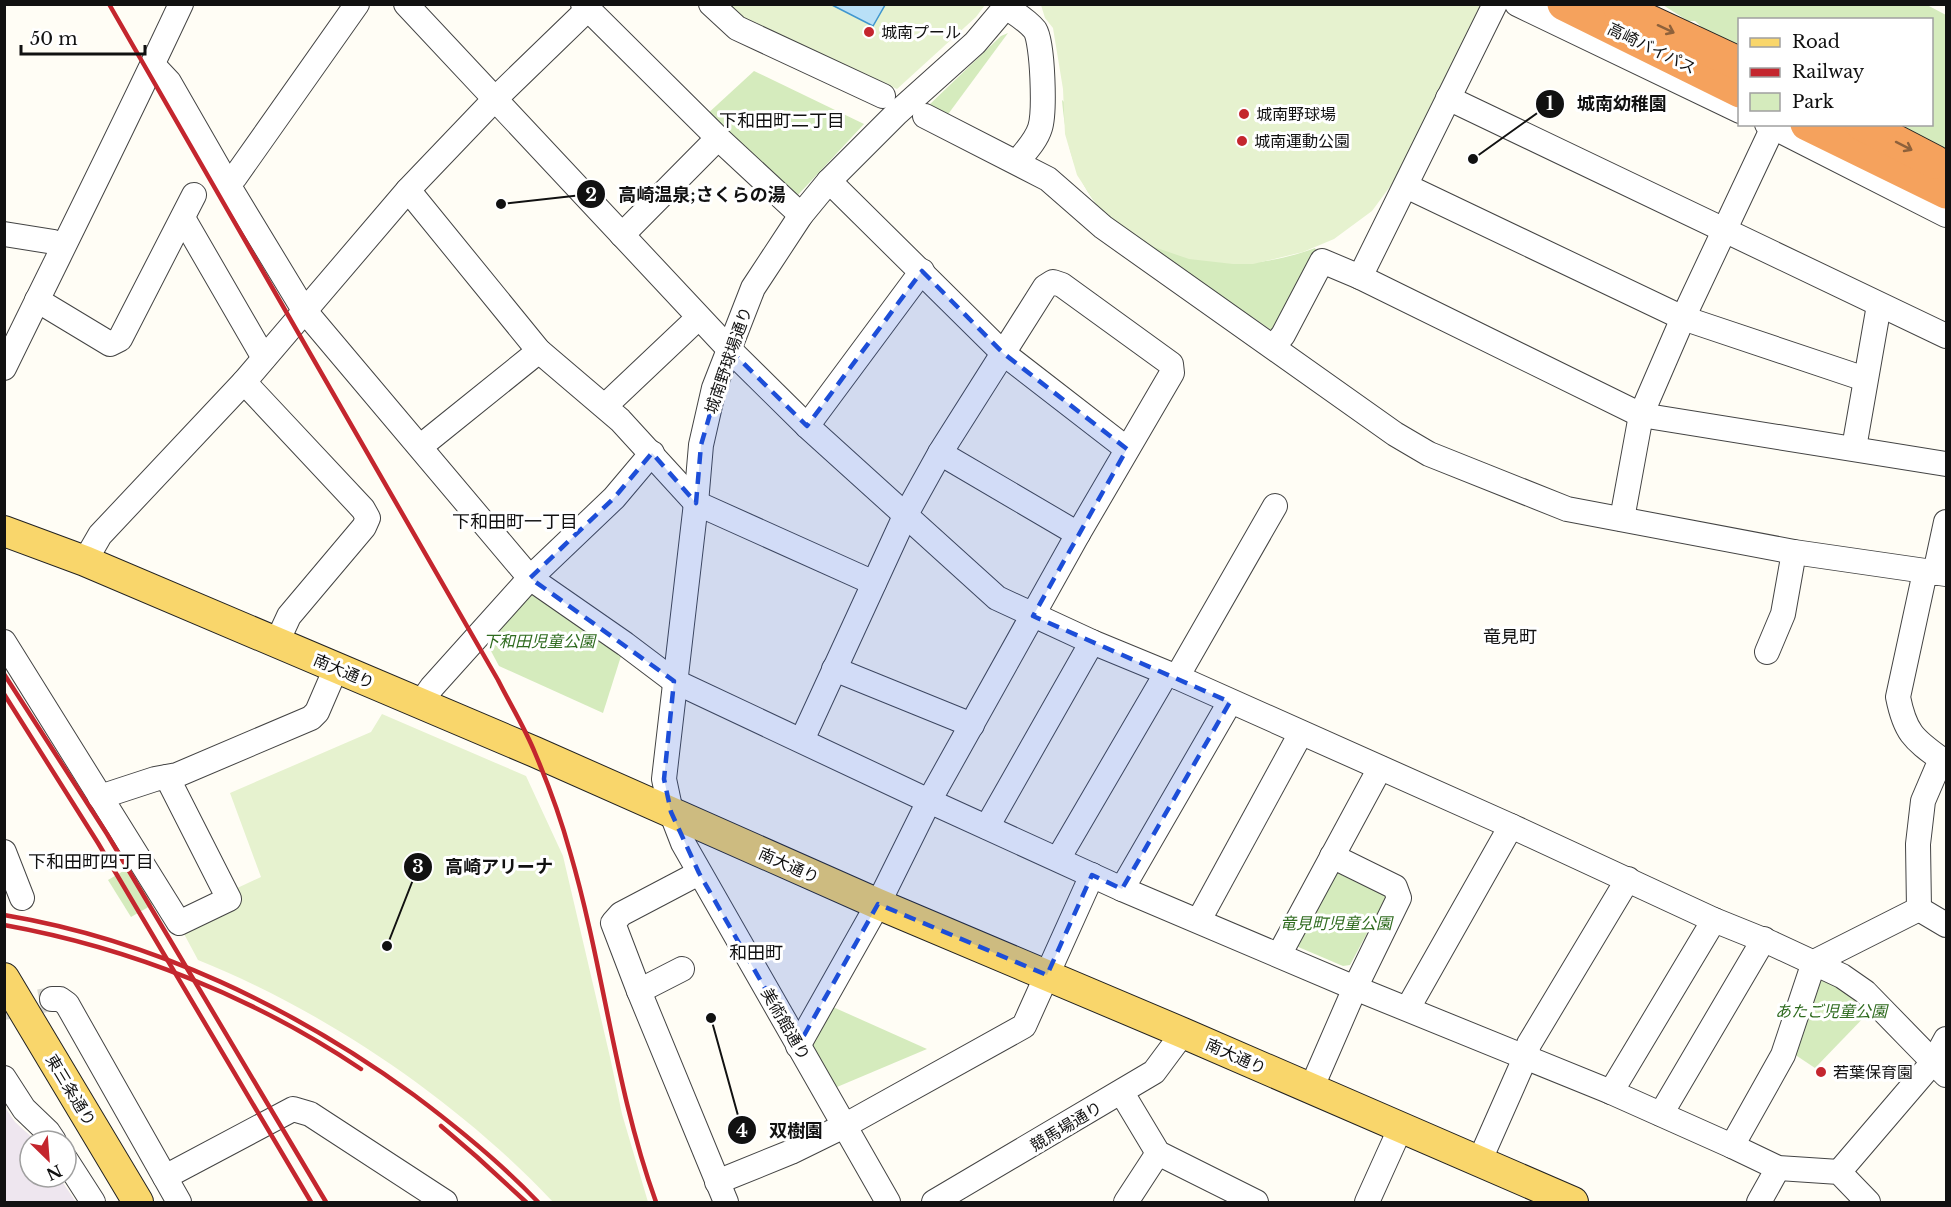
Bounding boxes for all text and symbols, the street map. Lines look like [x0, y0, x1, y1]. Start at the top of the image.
scale bar [21, 18, 146, 56]
street label: 高崎バイパス [1605, 18, 1699, 78]
legend [1738, 18, 1933, 126]
place label: 城南プール [881, 22, 961, 42]
one-way arrow [1657, 24, 1675, 36]
marker: 城南プール [862, 25, 876, 39]
text: 50 m [30, 28, 78, 50]
text: Road [1792, 31, 1840, 53]
text: Railway [1792, 61, 1865, 83]
callout: 城南幼稚園 [1535, 86, 1679, 122]
text: Park [1792, 91, 1834, 113]
text: 1 [1546, 93, 1554, 115]
text: 城南幼稚園 [1577, 93, 1667, 115]
place label: 城南野球場 [1256, 104, 1336, 124]
marker: 城南野球場 [1237, 107, 1251, 121]
district label: 下和田町二丁目 [719, 110, 845, 132]
place label: 城南運動公園 [1254, 131, 1350, 151]
marker: 城南運動公園 [1235, 134, 1249, 148]
one-way arrow [1895, 141, 1913, 152]
callout: 高崎温泉;さくらの湯 [576, 176, 797, 212]
text: 2 [585, 184, 597, 206]
text: 高崎温泉;さくらの湯 [618, 184, 786, 206]
street label: 城南野球場通り [700, 304, 756, 416]
district label: 下和田町一丁目 [452, 511, 578, 533]
district label: 竜見町 [1483, 626, 1537, 648]
park label: 下和田児童公園 [483, 631, 597, 651]
street label: 南大通り [311, 649, 377, 693]
street label: 南大通り [756, 843, 822, 887]
callout: 高崎アリーナ [403, 849, 565, 885]
district label: 下和田町四丁目 [28, 851, 154, 873]
text: 3 [412, 856, 424, 878]
text: 高崎アリーナ [445, 856, 553, 878]
park label: 竜見町児童公園 [1280, 913, 1394, 933]
district label: 和田町 [729, 942, 783, 964]
street label: 美術館通り [757, 984, 815, 1064]
park label: あたご児童公園 [1775, 1001, 1889, 1021]
street label: 南大通り [1203, 1034, 1269, 1078]
street label: 東三条通り [42, 1051, 100, 1129]
place label: 若葉保育園 [1833, 1062, 1913, 1082]
marker: 若葉保育園 [1814, 1065, 1828, 1079]
street label: 競馬場通り [1027, 1097, 1105, 1155]
callout: 双樹園 [727, 1112, 835, 1148]
text: 4 [736, 1120, 748, 1142]
text: 双樹園 [769, 1120, 823, 1142]
north arrow [18, 1129, 78, 1189]
text: N [43, 1160, 65, 1185]

